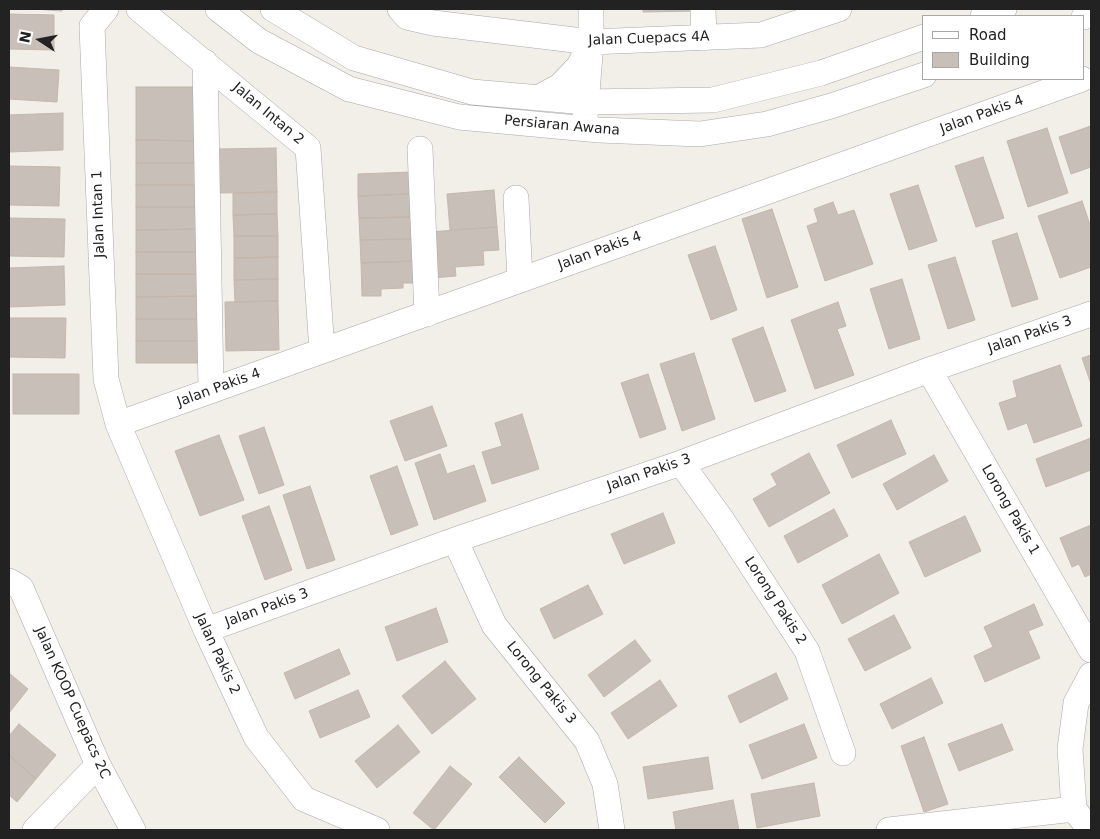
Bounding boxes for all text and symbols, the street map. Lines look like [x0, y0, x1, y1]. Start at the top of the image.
north arrow [15, 15, 65, 65]
legend [922, 15, 1085, 80]
text: Road [969, 26, 1007, 44]
street label: Jalan Cuepacs 4A [588, 28, 710, 50]
text: N [16, 30, 34, 44]
text: Building [969, 51, 1030, 69]
street label: Jalan Intan 2 [229, 79, 307, 149]
street label: Jalan Pakis 4 [938, 92, 1026, 138]
street label: Persiaran Awana [503, 113, 621, 139]
street label: Jalan Intan 1 [89, 170, 109, 258]
street label: Jalan Pakis 4 [556, 228, 644, 274]
street label: Jalan Pakis 3 [986, 313, 1074, 357]
street label: Jalan Pakis 4 [175, 365, 263, 411]
street label: Jalan Pakis 3 [605, 451, 693, 495]
street label: Lorong Pakis 1 [977, 462, 1043, 558]
street label: Lorong Pakis 2 [740, 554, 810, 648]
street label: Jalan Pakis 3 [223, 585, 311, 631]
street label: Jalan Pakis 2 [191, 611, 243, 697]
street label: Jalan KOOP Cuepacs 2C [31, 624, 113, 782]
street label: Lorong Pakis 3 [503, 638, 579, 728]

